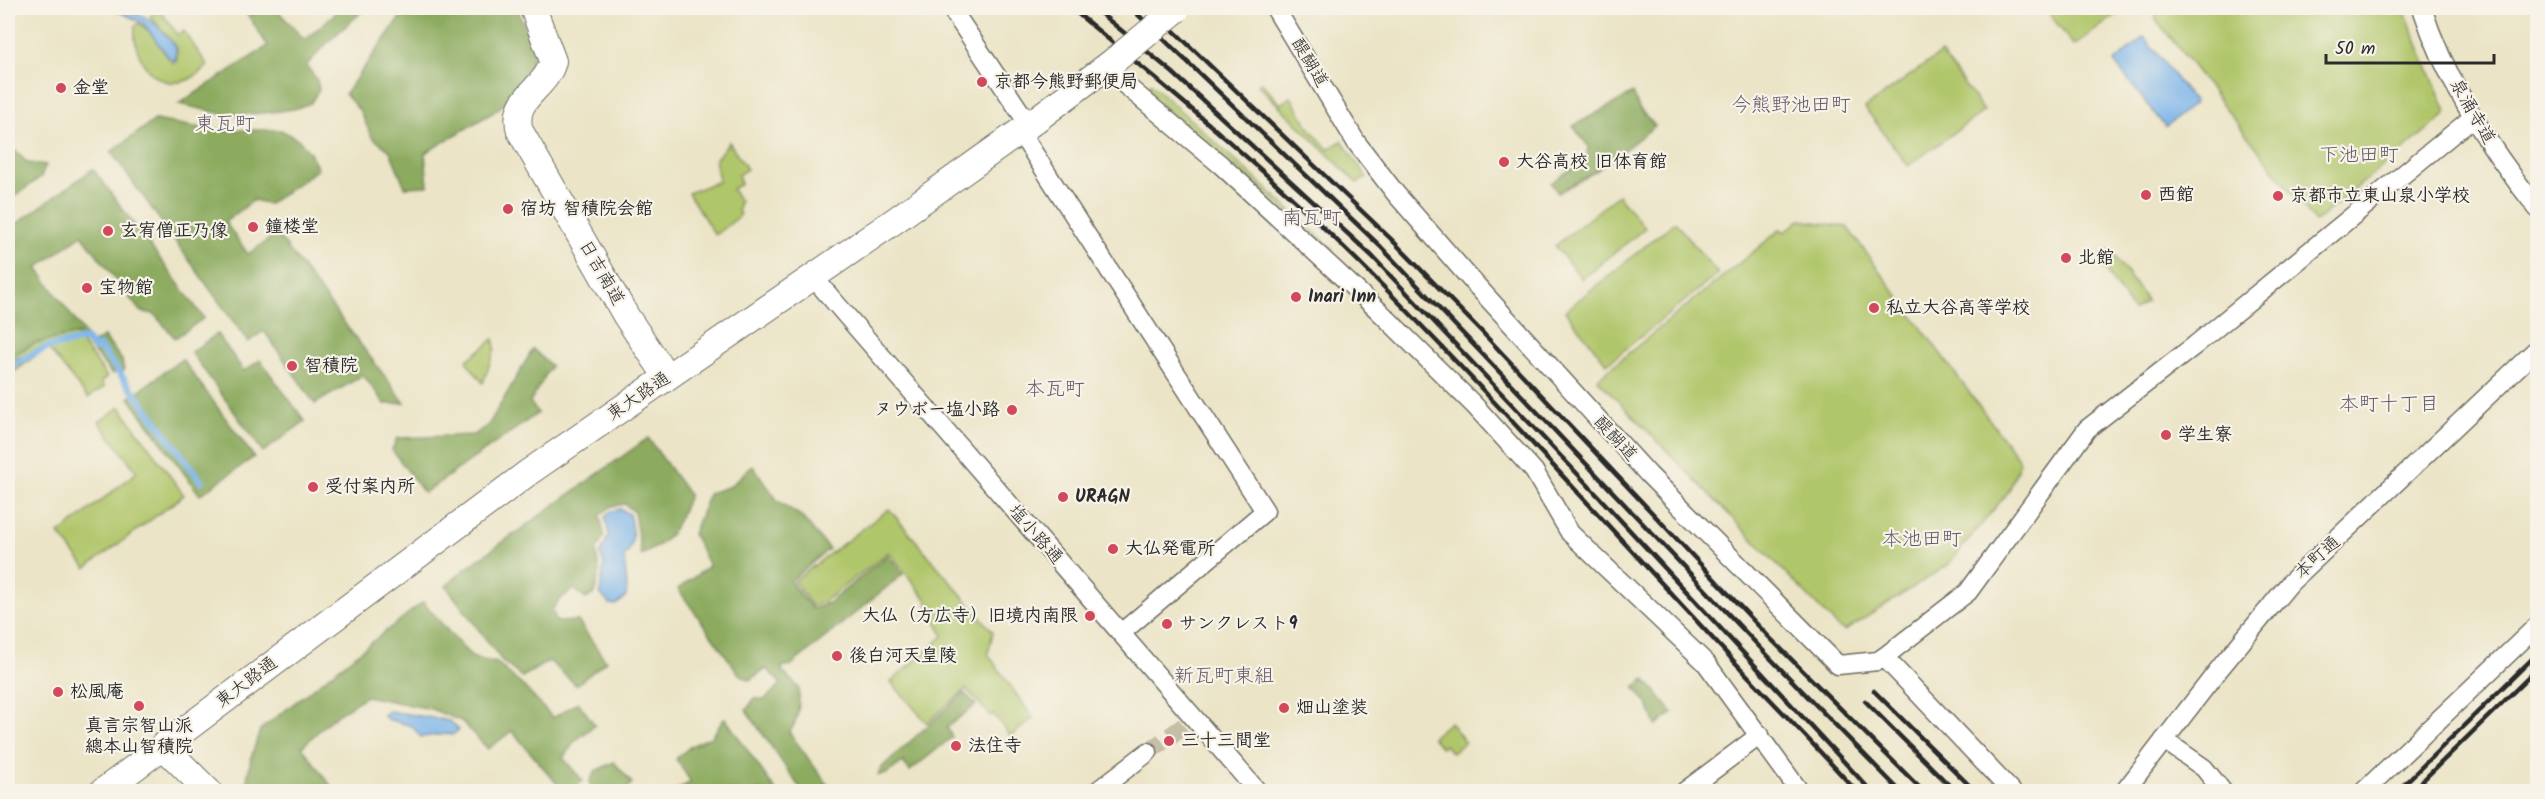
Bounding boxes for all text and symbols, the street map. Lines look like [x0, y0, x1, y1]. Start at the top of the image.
scale bar [2326, 27, 2494, 65]
street label: 醍醐道 [1283, 32, 1335, 94]
text: 50 m [2335, 35, 2375, 64]
place label: 京都今熊野郵便局 [994, 68, 1138, 97]
place label: 金堂 [73, 74, 109, 103]
street label: 泉涌寺道 [2441, 74, 2503, 150]
marker: 京都今熊野郵便局 [975, 75, 989, 89]
marker: 金堂 [54, 81, 68, 95]
district label: 今熊野池田町 [1731, 90, 1851, 122]
district label: 東瓦町 [195, 109, 255, 141]
district label: 下池田町 [2319, 140, 2399, 172]
place label: 大谷高校 旧体育館 [1516, 148, 1667, 177]
marker: 大谷高校 旧体育館 [1497, 155, 1511, 169]
place label: 西館 [2158, 181, 2194, 210]
place label: 京都市立東山泉小学校 [2290, 182, 2470, 211]
marker: 西館 [2139, 188, 2153, 202]
marker: 京都市立東山泉小学校 [2271, 189, 2285, 203]
place label: 宿坊 智積院会館 [520, 195, 653, 224]
marker: 宿坊 智積院会館 [501, 202, 515, 216]
district label: 南瓦町 [1282, 203, 1342, 235]
place label: 鐘楼堂 [265, 213, 319, 242]
place label: 玄宥僧正乃像 [120, 217, 228, 246]
marker: 鐘楼堂 [246, 220, 260, 234]
marker: 玄宥僧正乃像 [101, 224, 115, 238]
street label: 日吉南道 [570, 235, 632, 311]
place label: 北館 [2078, 244, 2114, 273]
marker: 北館 [2059, 251, 2073, 265]
place label: 宝物館 [99, 274, 153, 303]
marker: 宝物館 [80, 281, 94, 295]
place label: Inari Inn [1308, 283, 1376, 312]
marker: Inari Inn [1289, 290, 1303, 304]
place label: 私立大谷高等学校 [1886, 294, 2030, 323]
marker: 私立大谷高等学校 [1867, 301, 1881, 315]
place label: 智積院 [304, 352, 358, 381]
marker: 智積院 [285, 359, 299, 373]
street label: 東大路通 [601, 365, 677, 429]
district label: 本瓦町 [1025, 374, 1085, 406]
district label: 本町十丁目 [2339, 389, 2439, 421]
place label: ヌウボー塩小路 [874, 396, 1000, 425]
marker: ヌウボー塩小路 [1005, 403, 1019, 417]
street label: 醍醐道 [1586, 409, 1644, 469]
place label: 学生寮 [2178, 421, 2232, 450]
marker: 学生寮 [2159, 428, 2173, 442]
place label: 受付案内所 [325, 473, 415, 502]
marker: 受付案内所 [306, 480, 320, 494]
place label: URAGN [1075, 483, 1131, 512]
marker: URAGN [1056, 490, 1070, 504]
street label: 塩小路通 [1000, 498, 1070, 572]
district label: 本池田町 [1882, 524, 1962, 556]
street label: 本町通 [2288, 529, 2348, 587]
place label: 大仏発電所 [1125, 535, 1215, 564]
marker: 大仏発電所 [1106, 542, 1120, 556]
place label: 大仏（方広寺）旧境内南限 [862, 602, 1078, 631]
marker: 大仏（方広寺）旧境内南限 [1083, 609, 1097, 623]
place label: サンクレスト9 [1179, 610, 1298, 639]
marker: サンクレスト9 [1160, 617, 1174, 631]
place label: 後白河天皇陵 [849, 642, 957, 671]
marker: 後白河天皇陵 [830, 649, 844, 663]
street label: 東大路通 [210, 650, 284, 716]
district label: 新瓦町東組 [1174, 661, 1274, 693]
place label: 松風庵 [70, 678, 124, 707]
marker: 松風庵 [51, 685, 65, 699]
place label: 畑山塗装 [1296, 694, 1368, 723]
marker: 真言宗智山派 總本山智積院 [132, 699, 146, 713]
marker: 畑山塗装 [1277, 701, 1291, 715]
place label: 真言宗智山派 總本山智積院 [85, 712, 193, 762]
place label: 三十三間堂 [1181, 727, 1271, 756]
place label: 法住寺 [968, 732, 1022, 761]
marker: 三十三間堂 [1162, 734, 1176, 748]
marker: 法住寺 [949, 739, 963, 753]

